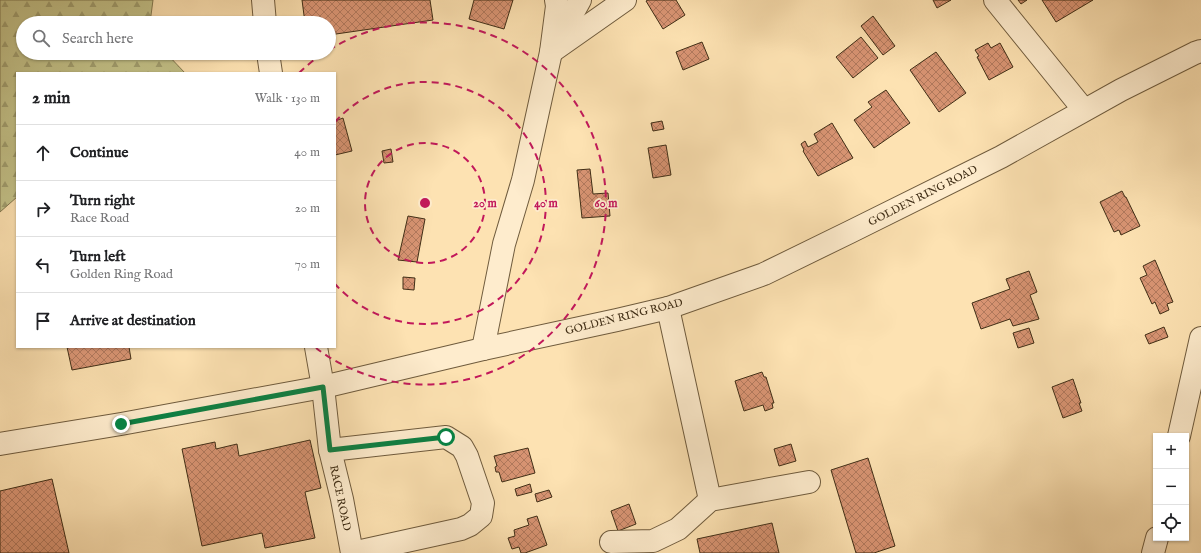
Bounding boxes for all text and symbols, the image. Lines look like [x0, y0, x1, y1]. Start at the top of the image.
search box [16, 16, 336, 60]
icon: search [30, 27, 52, 49]
text: Search here [62, 29, 133, 48]
text: 2 min [32, 88, 70, 109]
text: Walk · 130 m [255, 90, 320, 107]
icon: ahead [32, 142, 54, 164]
text: Continue [70, 143, 128, 162]
text: 40 m [294, 144, 320, 161]
street label: GOLDEN RING ROAD [866, 162, 980, 230]
text: Turn right [70, 191, 135, 210]
centre of rings [418, 196, 432, 210]
text: 20 m [473, 196, 497, 211]
text: 40 m [534, 196, 559, 211]
text: 60 m [595, 196, 618, 211]
icon: right [32, 198, 54, 220]
text: 20 m [295, 200, 320, 217]
text: Race Road [70, 210, 129, 227]
text: Turn left [70, 247, 126, 266]
icon: left [32, 254, 54, 276]
text: 70 m [295, 256, 320, 273]
text: Golden Ring Road [70, 266, 173, 283]
street label: GOLDEN RING ROAD [564, 296, 684, 338]
icon: arrive [32, 310, 54, 332]
text: Arrive at destination [70, 311, 196, 330]
route end [112, 415, 130, 433]
route start [437, 428, 455, 446]
map controls [1153, 433, 1189, 541]
button: + [1153, 433, 1189, 469]
street label: RACE ROAD [326, 464, 354, 532]
button: − [1153, 469, 1189, 505]
button: locate [1153, 505, 1189, 541]

